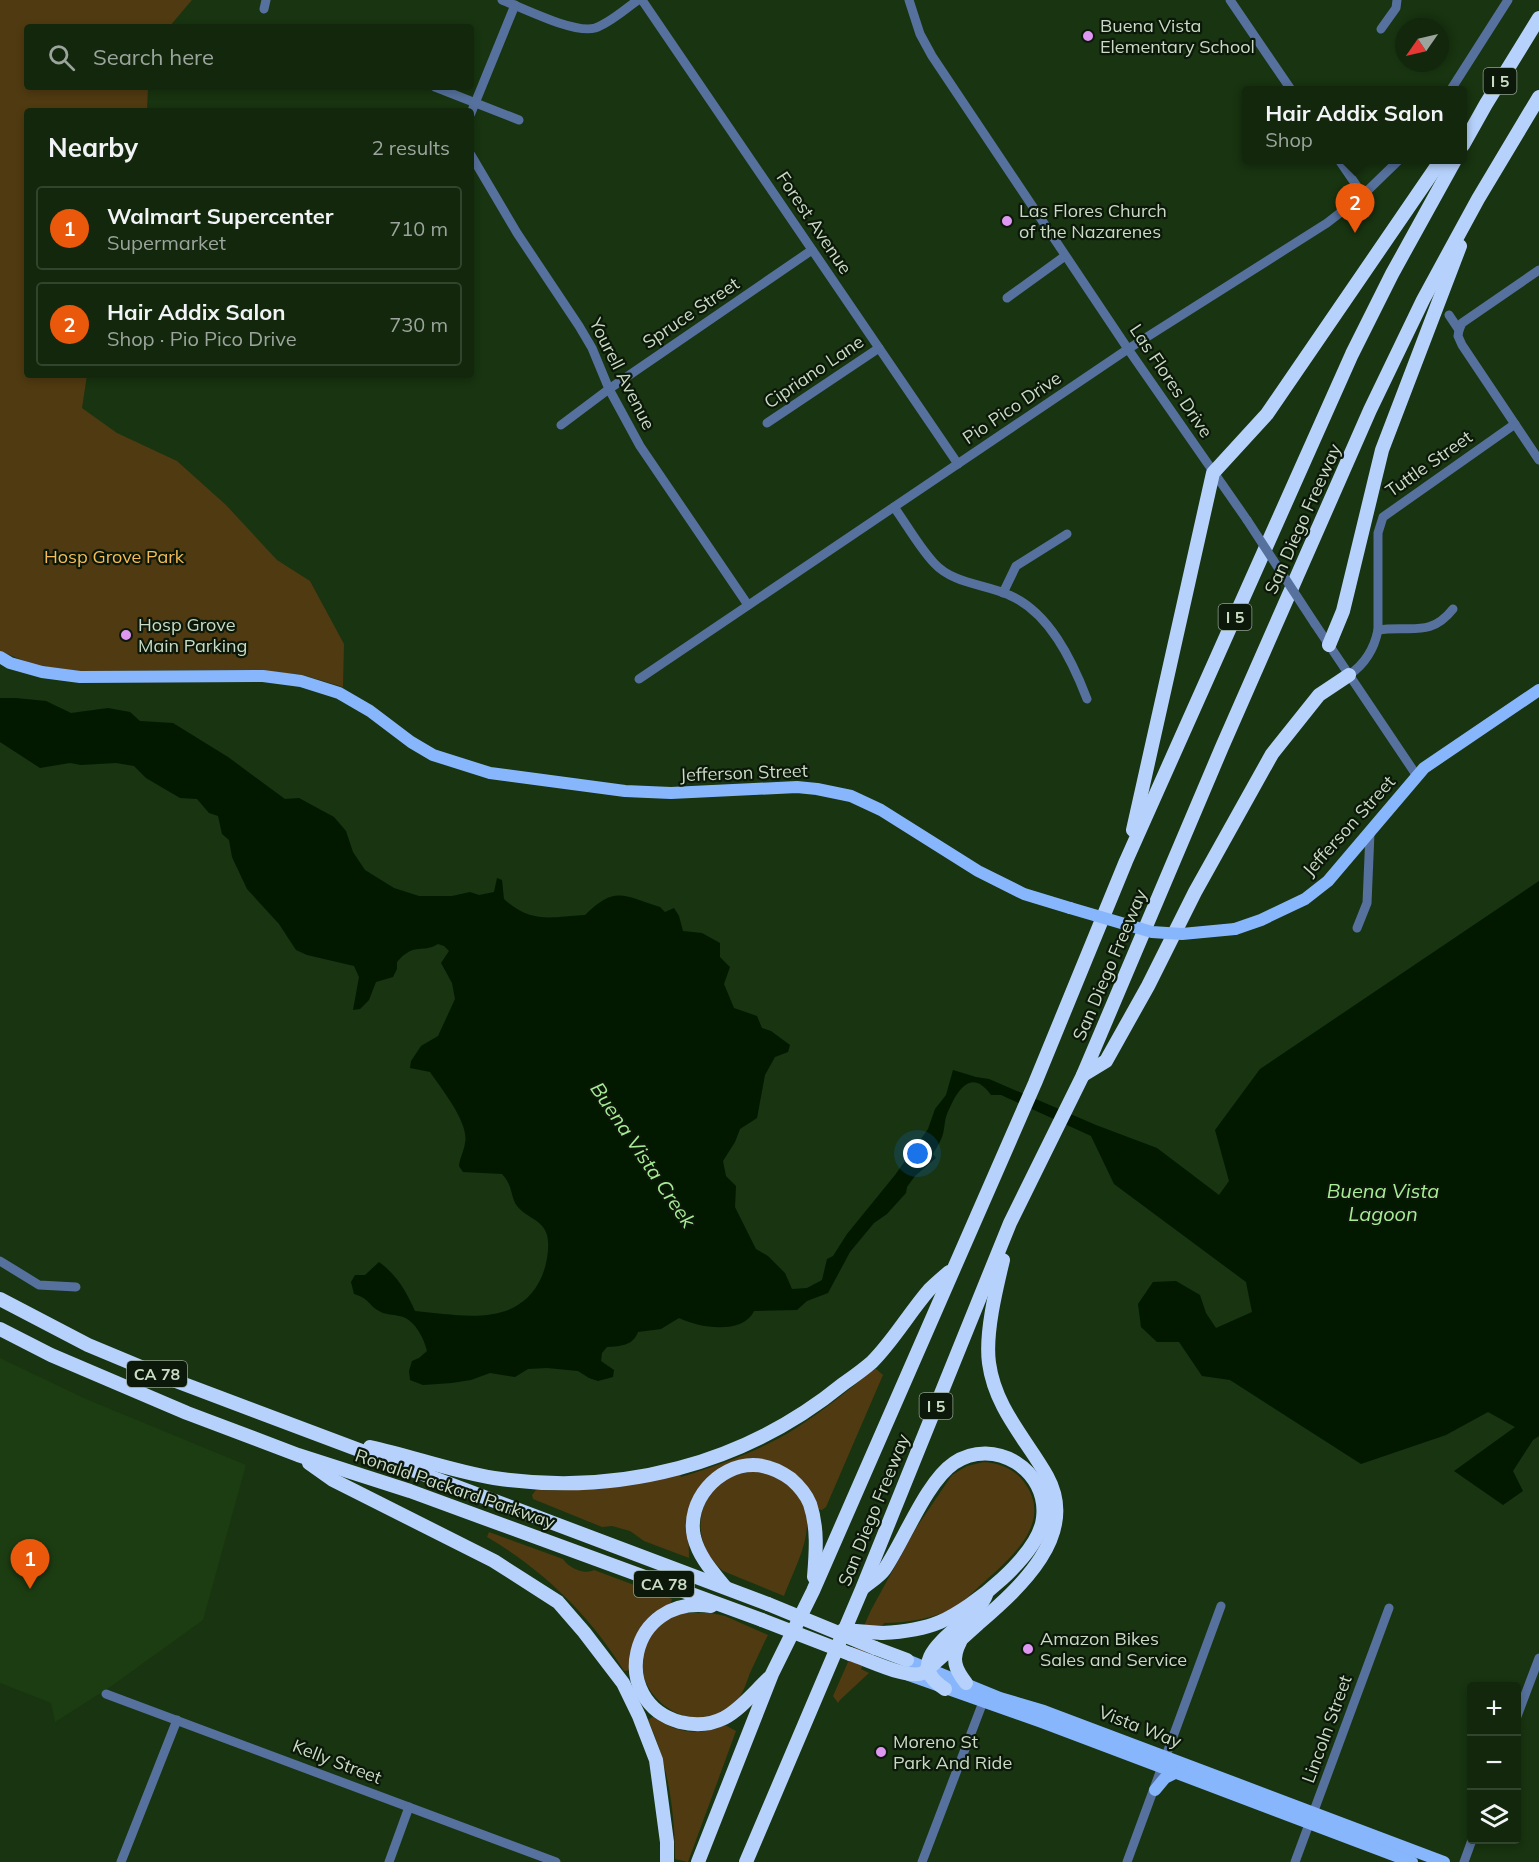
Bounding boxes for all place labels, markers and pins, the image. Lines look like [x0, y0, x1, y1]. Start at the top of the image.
place label: Buena Vista Elementary School [1100, 14, 1255, 58]
marker: Buena Vista Elementary School [1081, 29, 1095, 43]
pin: 2 [1336, 184, 1374, 233]
place label: Las Flores Church of the Nazarenes [1019, 199, 1167, 243]
marker: Las Flores Church of the Nazarenes [1000, 214, 1014, 228]
place label: Hosp Grove Main Parking [138, 613, 247, 657]
marker: Hosp Grove Main Parking [119, 628, 133, 642]
pin: 1 [10, 1540, 50, 1589]
place label: Amazon Bikes Sales and Service [1040, 1627, 1187, 1671]
marker: Amazon Bikes Sales and Service [1021, 1642, 1035, 1656]
place label: Moreno St Park And Ride [893, 1730, 1012, 1774]
marker: Moreno St Park And Ride [874, 1745, 888, 1759]

